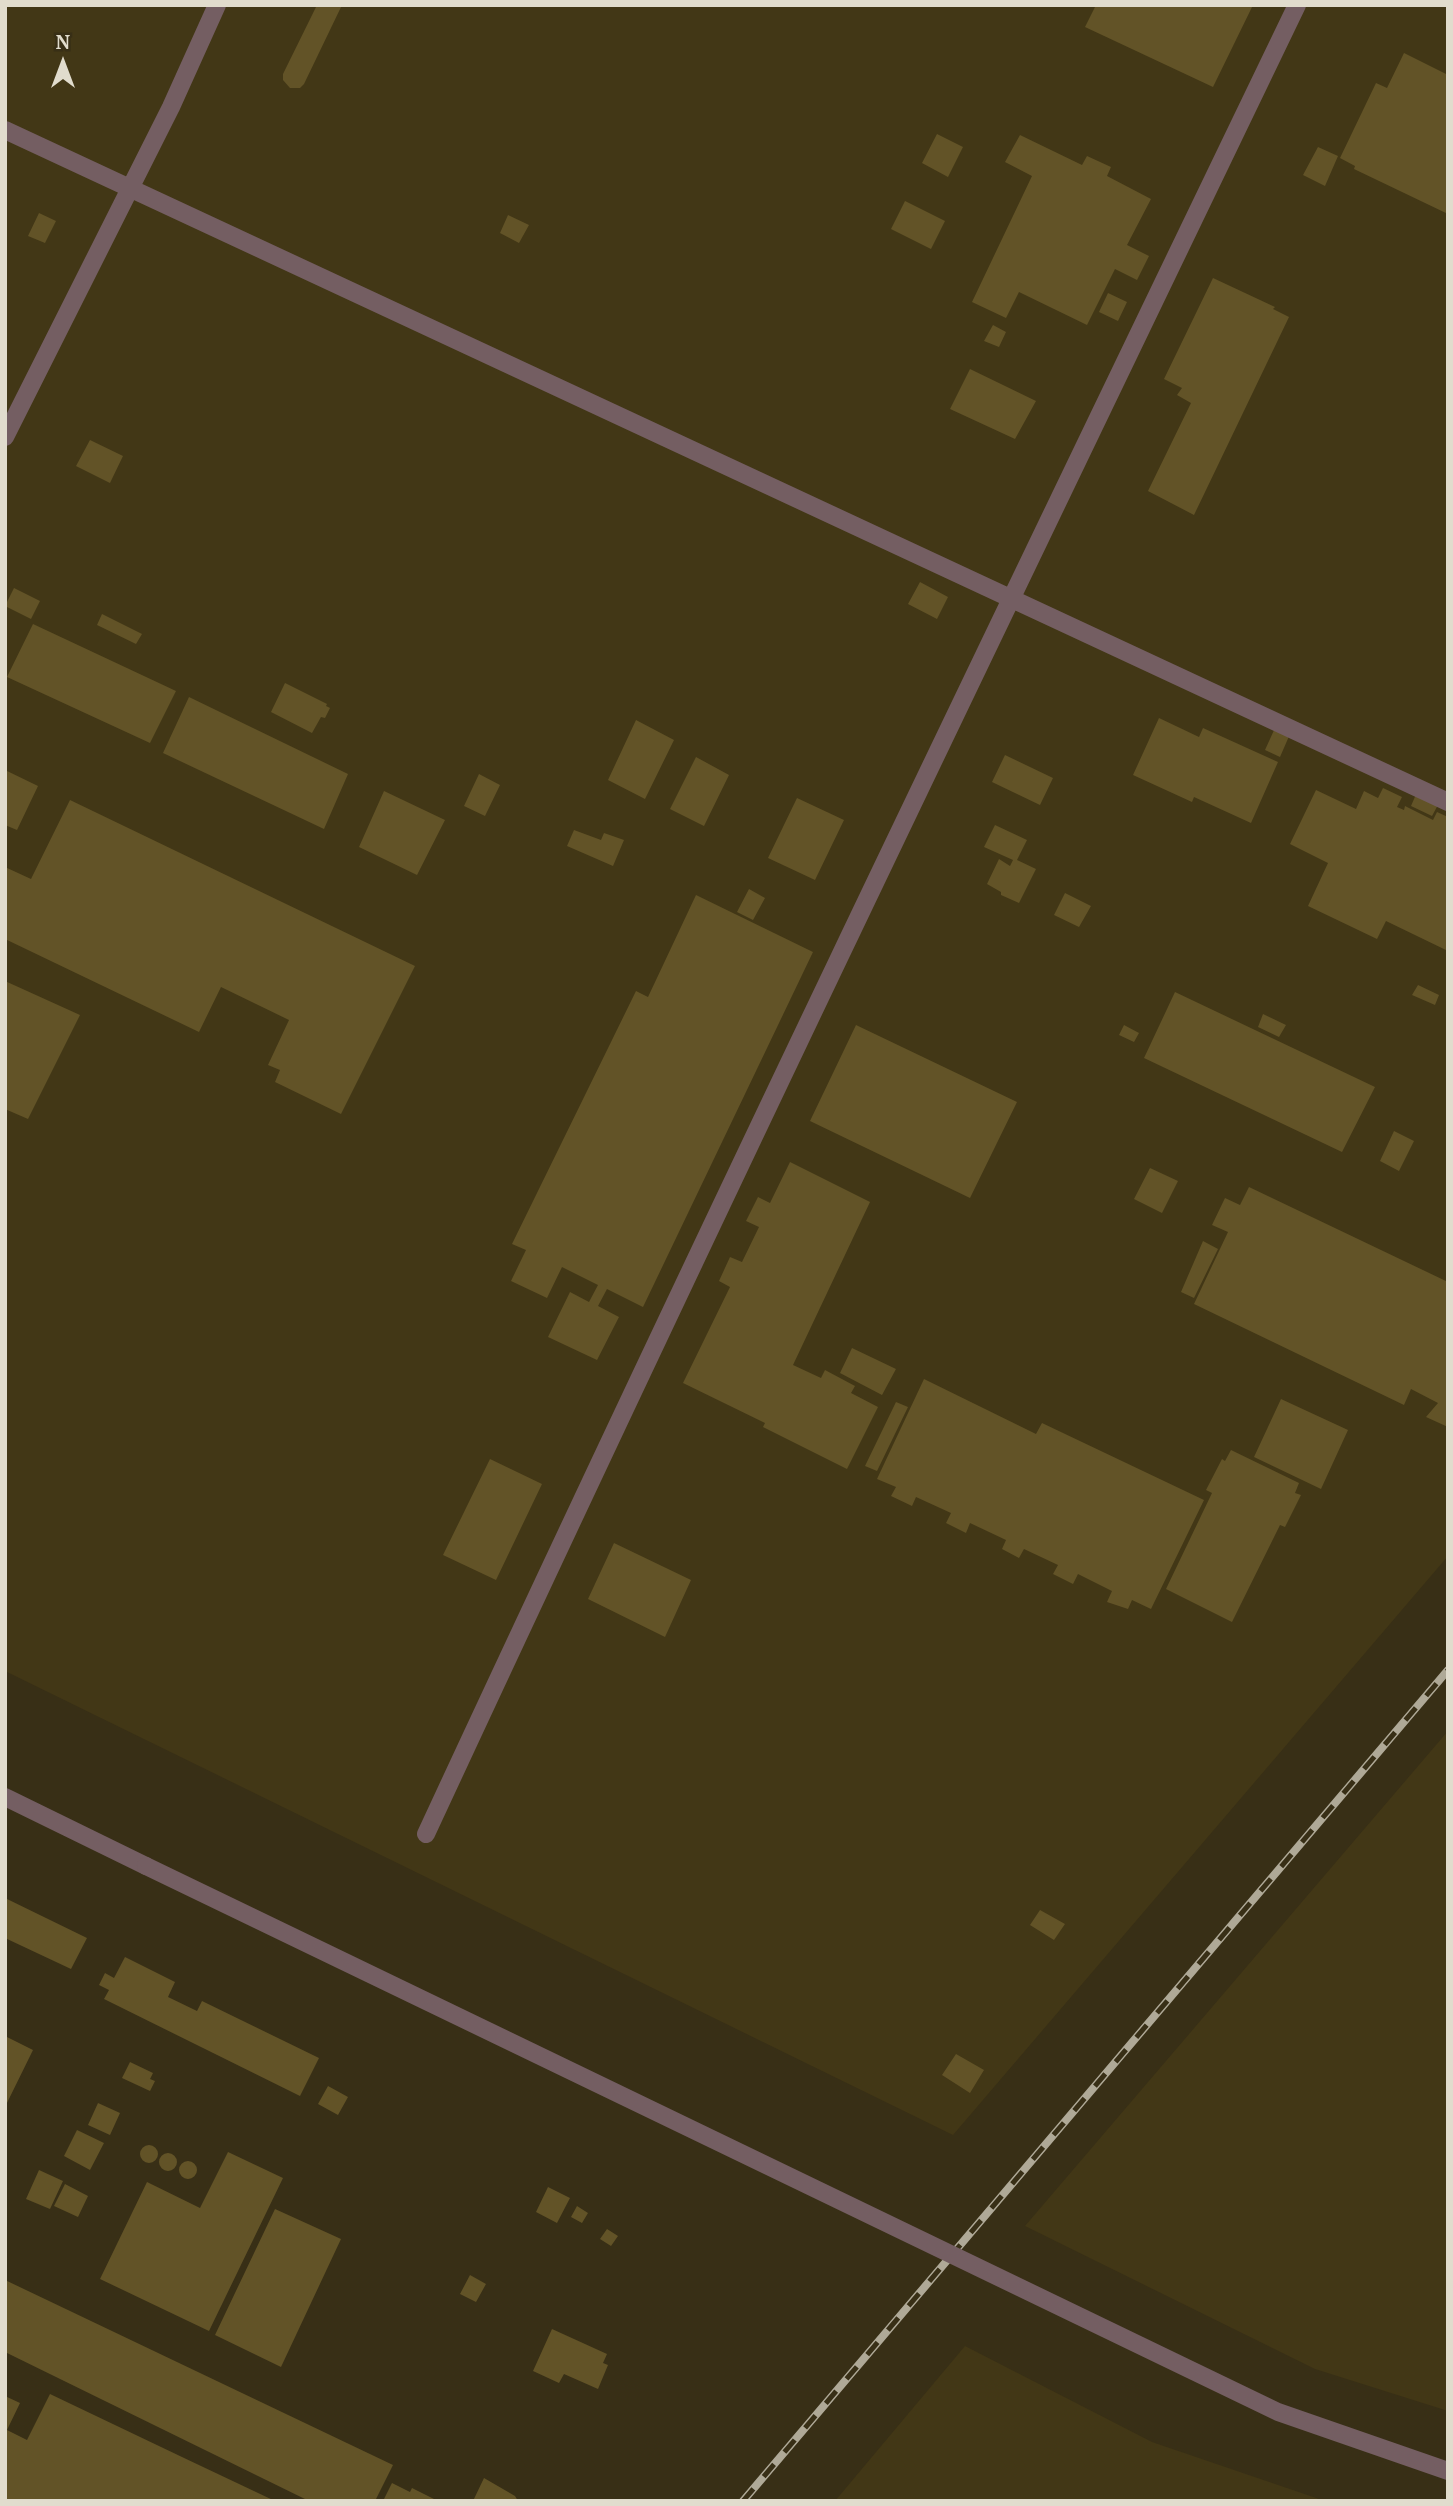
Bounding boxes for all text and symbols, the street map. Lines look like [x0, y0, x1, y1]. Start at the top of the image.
north arrow [28, 28, 98, 98]
text: N [56, 29, 70, 54]

